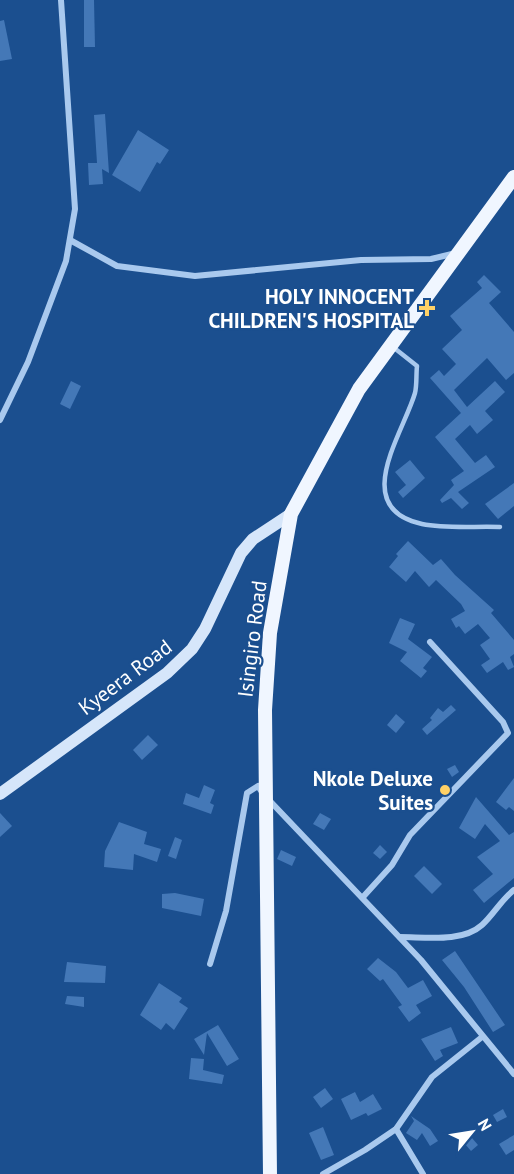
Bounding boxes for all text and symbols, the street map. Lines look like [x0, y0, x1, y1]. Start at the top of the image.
place label: HOLY INNOCENT CHILDREN'S HOSPITAL [208, 283, 414, 334]
marker: HOLY INNOCENT CHILDREN'S HOSPITAL [418, 299, 436, 317]
street label: Isingiro Road [231, 579, 273, 699]
street label: Kyeera Road [73, 633, 177, 721]
place label: Nkole Deluxe Suites [313, 765, 433, 816]
marker: Nkole Deluxe Suites [438, 783, 452, 797]
north arrow [442, 1102, 502, 1162]
text: N [474, 1115, 496, 1134]

